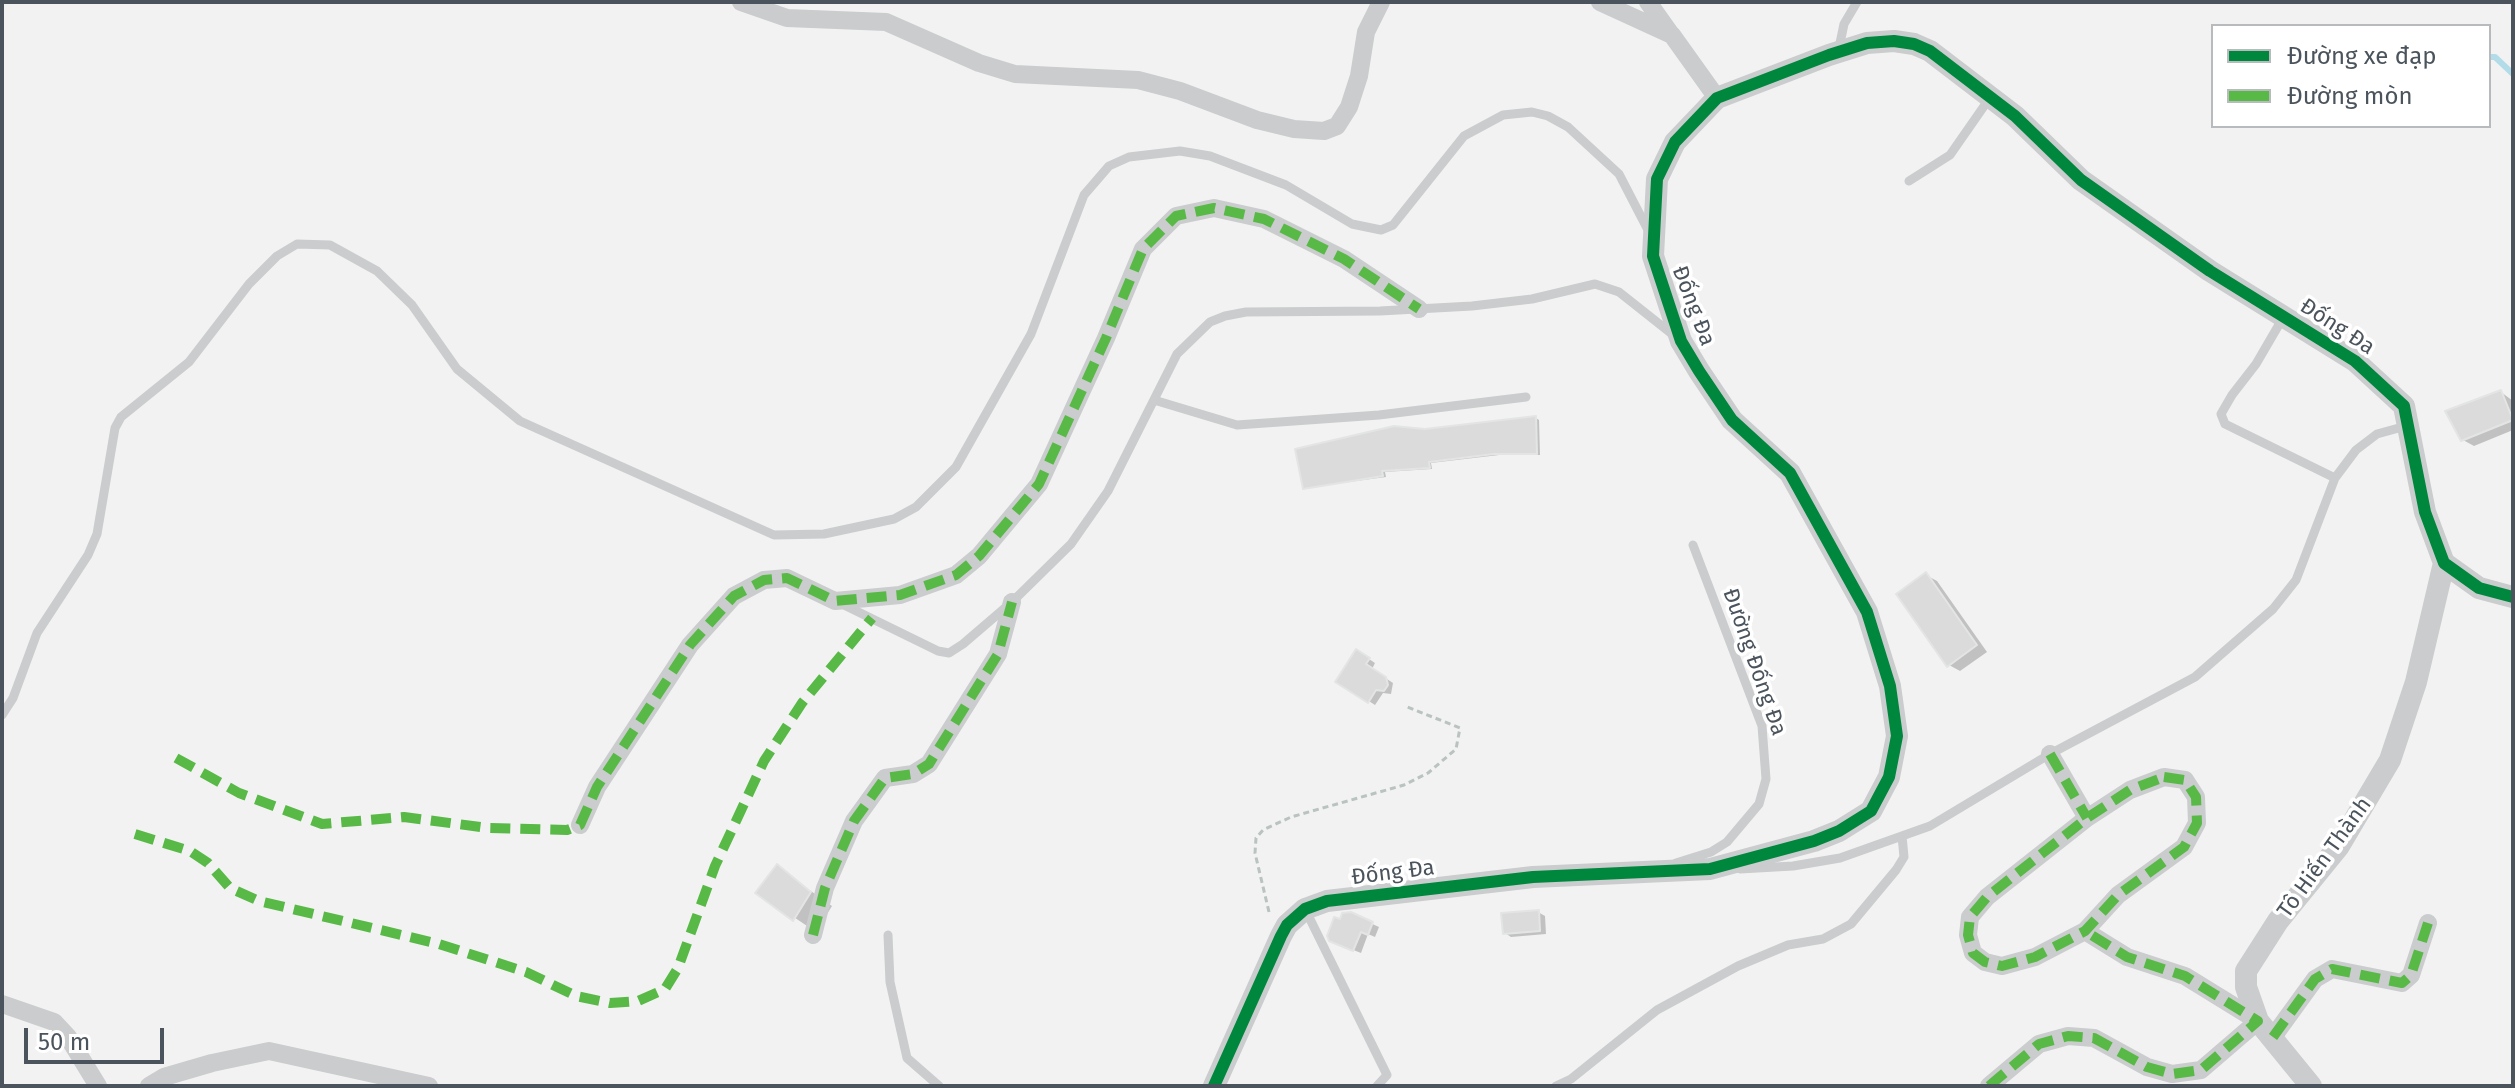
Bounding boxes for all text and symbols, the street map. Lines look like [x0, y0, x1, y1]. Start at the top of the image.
legend [2211, 24, 2491, 128]
text: Đường xe đạp [2287, 42, 2437, 70]
text: Đường mòn [2287, 82, 2413, 110]
street label: Đống Đa [1666, 262, 1720, 350]
street label: Đống Đa [2295, 293, 2379, 361]
street label: Đường Đống Đa [1716, 585, 1792, 739]
street label: Tô Hiến Thành [2272, 793, 2378, 923]
street label: Đống Đa [1350, 855, 1436, 891]
scale bar [28, 1012, 168, 1062]
text: 50 m [38, 1028, 90, 1056]

